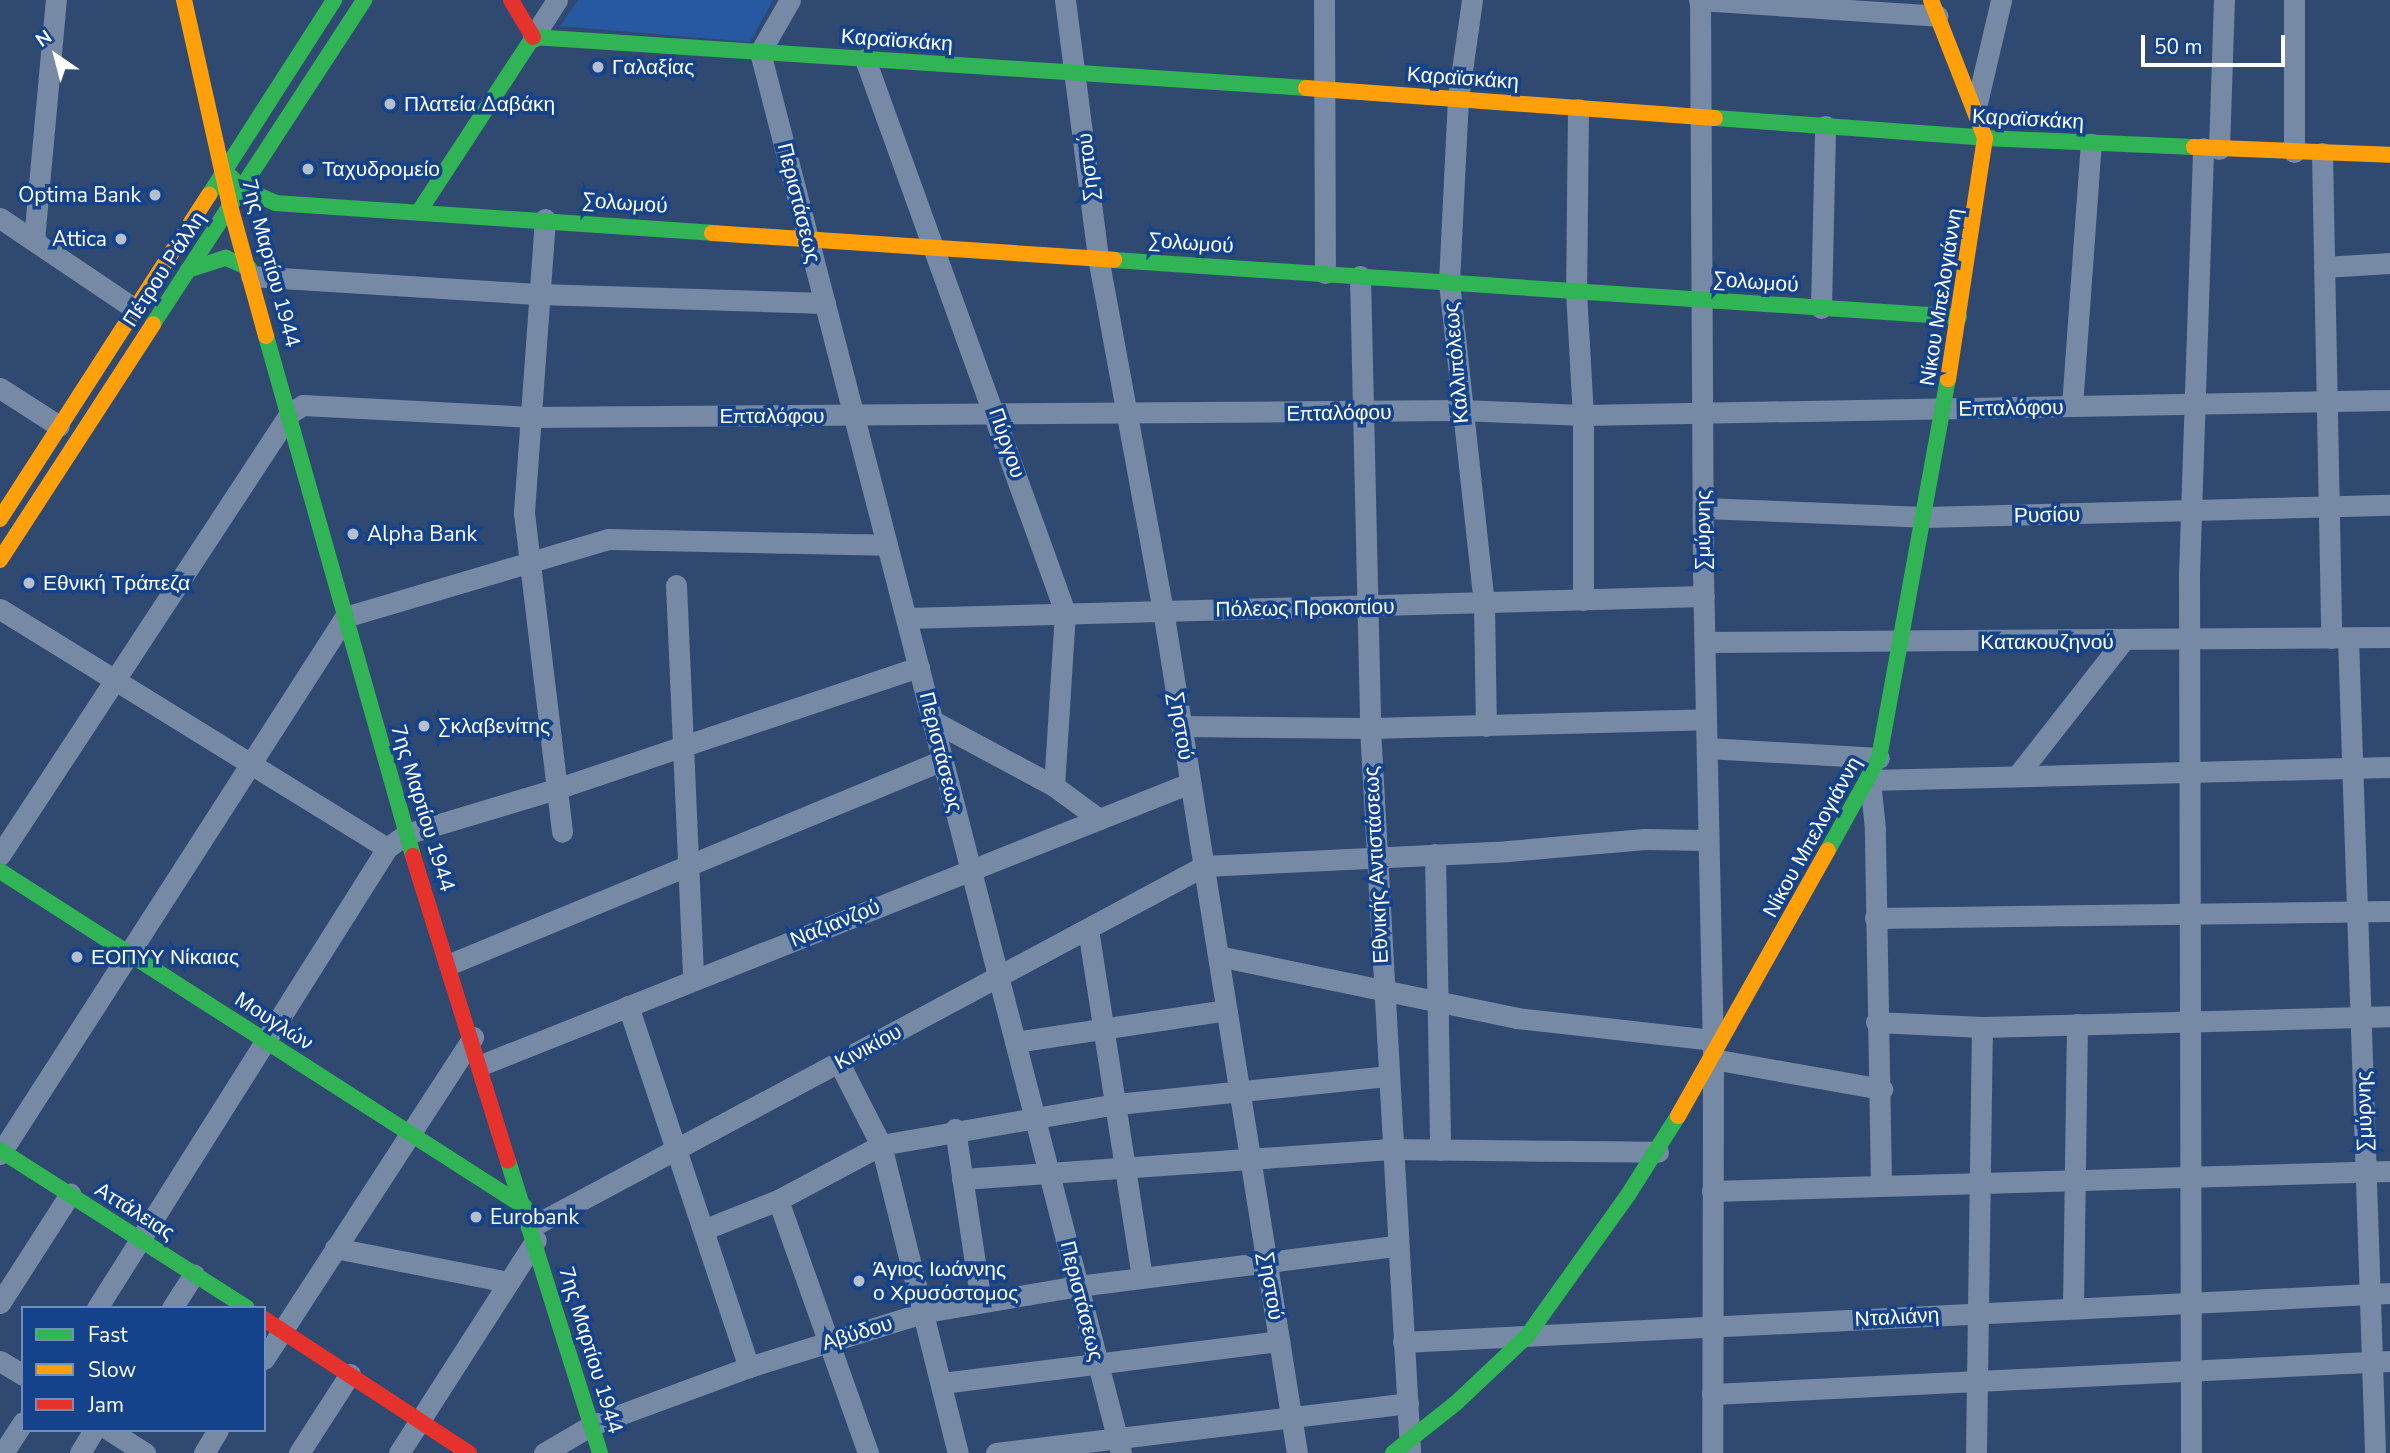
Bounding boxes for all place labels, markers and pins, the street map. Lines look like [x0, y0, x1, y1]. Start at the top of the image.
place label: Γαλαξίας [612, 54, 694, 80]
marker: Γαλαξίας [590, 59, 606, 75]
place label: Πλατεία Δαβάκη [404, 91, 555, 117]
marker: Πλατεία Δαβάκη [382, 96, 398, 112]
place label: Ταχυδρομείο [322, 156, 440, 182]
marker: Ταχυδρομείο [300, 161, 316, 177]
place label: Optima Bank [18, 182, 141, 208]
marker: Optima Bank [147, 187, 163, 203]
place label: Attica [52, 226, 107, 252]
marker: Attica [113, 231, 129, 247]
place label: Alpha Bank [367, 521, 477, 547]
marker: Alpha Bank [345, 526, 361, 542]
place label: Εθνική Τράπεζα [43, 570, 190, 596]
marker: Εθνική Τράπεζα [21, 575, 37, 591]
place label: Σκλαβενίτης [438, 713, 550, 739]
marker: Σκλαβενίτης [416, 718, 432, 734]
place label: ΕΟΠΥΥ Νίκαιας [91, 944, 239, 970]
marker: ΕΟΠΥΥ Νίκαιας [69, 949, 85, 965]
place label: Eurobank [490, 1204, 579, 1230]
marker: Eurobank [468, 1209, 484, 1225]
place label: Άγιος Ιωάννης ο Χρυσόστομος [873, 1256, 1018, 1306]
marker: Άγιος Ιωάννης ο Χρυσόστομος [851, 1273, 867, 1289]

